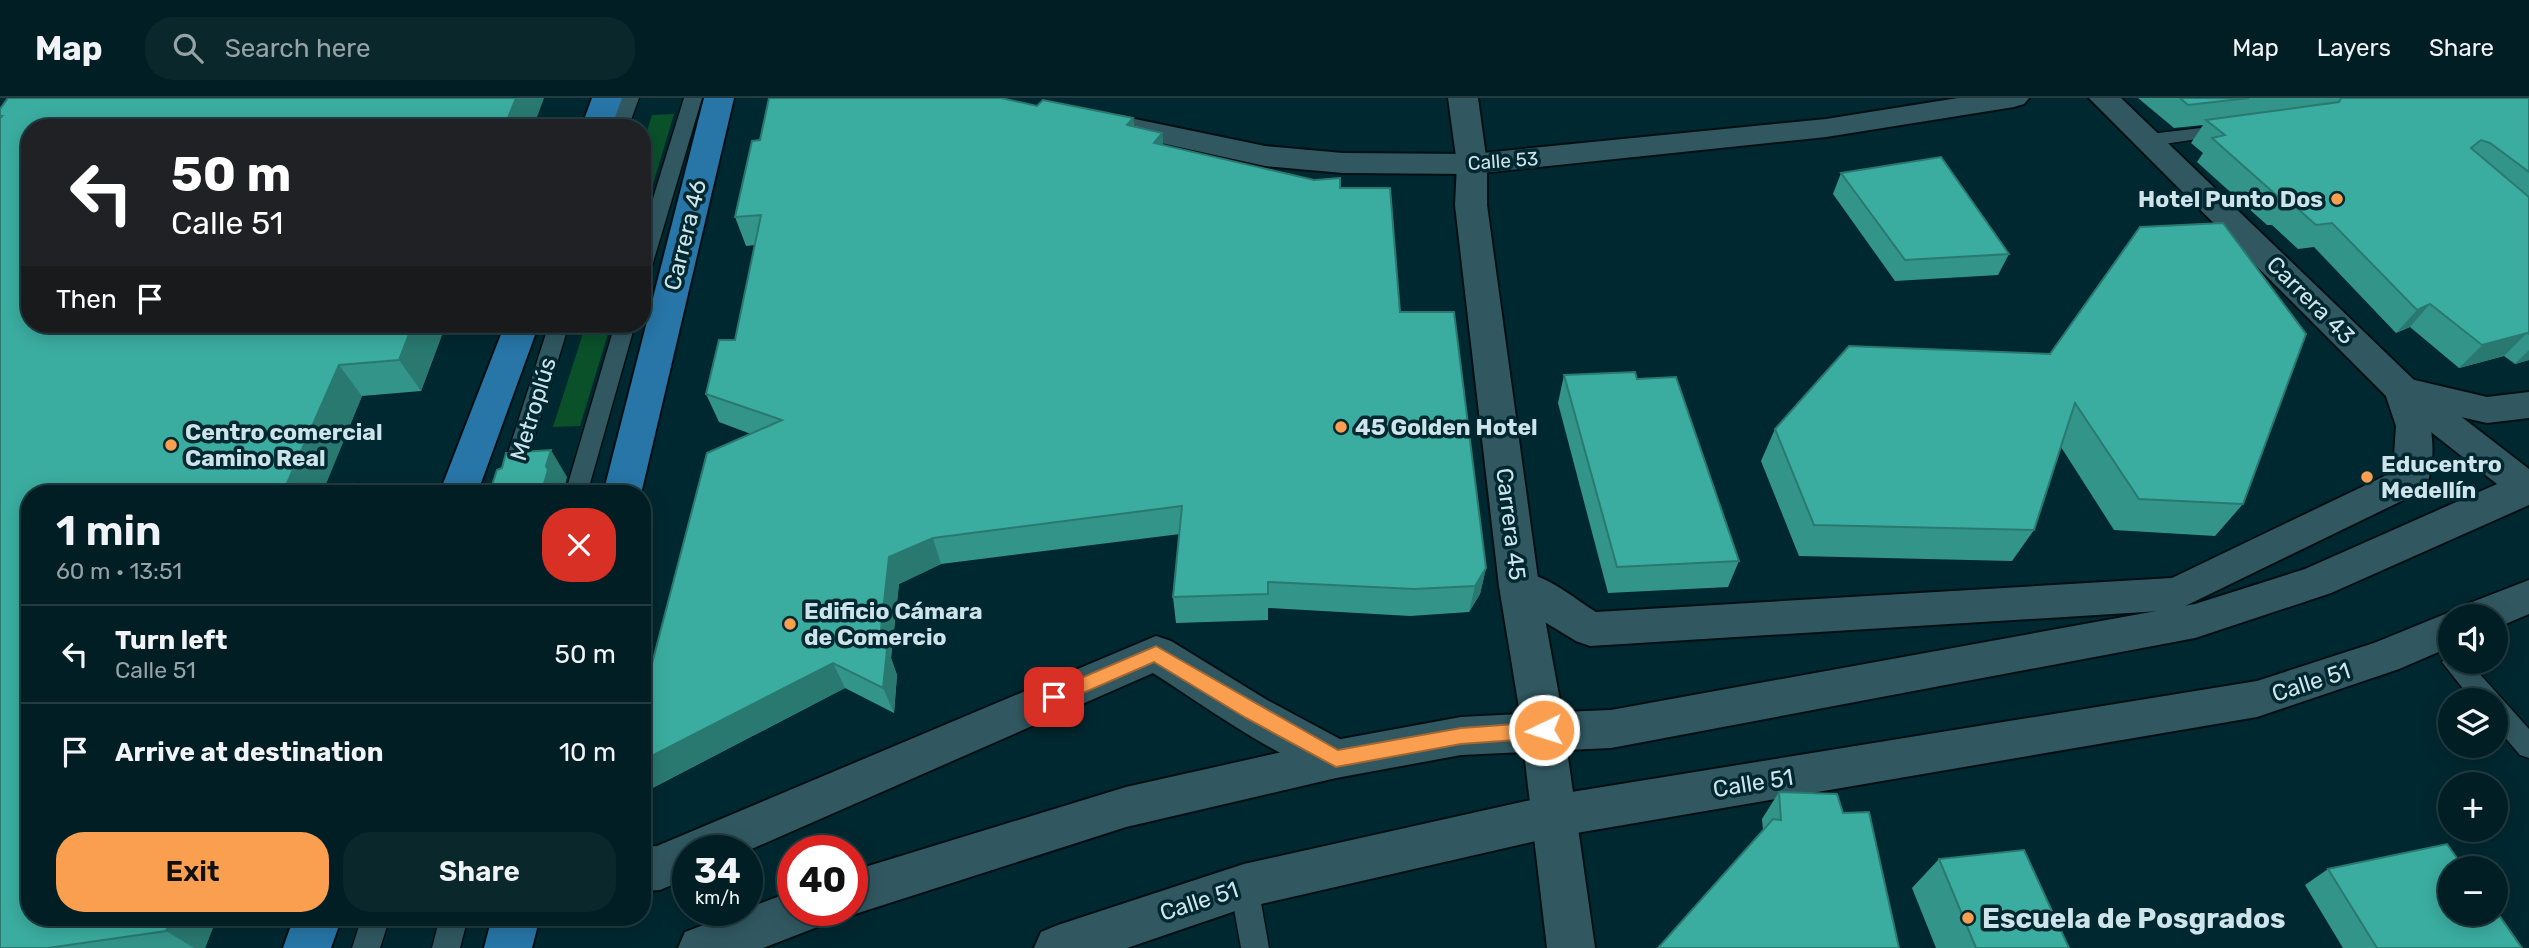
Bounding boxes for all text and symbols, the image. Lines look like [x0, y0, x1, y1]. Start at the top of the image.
search box [145, 17, 635, 80]
text: Map [35, 29, 103, 68]
icon: search [169, 29, 207, 67]
text: Search here [225, 33, 370, 64]
text: Map [2232, 34, 2279, 62]
text: Layers [2317, 34, 2391, 62]
text: Share [2429, 34, 2494, 62]
text: 50 m [171, 145, 291, 203]
icon: left [56, 147, 147, 238]
street label: Calle 53 [1467, 147, 1539, 175]
street label: Carrera 46 [658, 177, 712, 293]
place label: Hotel Punto Dos [2138, 185, 2323, 213]
marker: Hotel Punto Dos [2329, 191, 2345, 207]
text: Calle 51 [171, 204, 284, 242]
street label: Carrera 43 [2261, 250, 2361, 350]
icon: arrive [131, 280, 169, 318]
text: Then [56, 284, 117, 315]
street label: Metroplús [504, 354, 562, 464]
place label: 45 Golden Hotel [1355, 413, 1538, 441]
place label: Centro comercial Camino Real [185, 418, 383, 472]
marker: 45 Golden Hotel [1333, 419, 1349, 435]
marker: Centro comercial Camino Real [163, 437, 179, 453]
place label: Educentro Medellín [2381, 450, 2502, 504]
street label: Carrera 45 [1490, 466, 1532, 582]
marker: Educentro Medellín [2359, 469, 2375, 485]
text: 1 min [56, 506, 162, 556]
button: close [542, 508, 616, 582]
text: 60 m · 13:51 [56, 557, 182, 585]
place label: Edificio Cámara de Comercio [804, 597, 983, 651]
map controls [2438, 604, 2508, 926]
button: sound [2438, 604, 2508, 674]
marker: Edificio Cámara de Comercio [782, 616, 798, 632]
text: Turn left [115, 625, 227, 656]
icon: left [56, 635, 94, 673]
text: 50 m [555, 639, 616, 670]
text: Calle 51 [115, 656, 196, 684]
street label: Calle 51 [2268, 656, 2354, 708]
pin [1024, 667, 1084, 727]
icon: arrive [1035, 678, 1073, 716]
button: layers [2438, 688, 2508, 758]
position arrow [1507, 693, 1581, 767]
icon: arrive [56, 733, 94, 771]
text: Arrive at destination [115, 737, 383, 768]
text: 10 m [559, 737, 616, 768]
street label: Calle 51 [1711, 763, 1795, 803]
button: + [2438, 772, 2508, 842]
button: Exit [56, 832, 329, 912]
button: Share [343, 832, 616, 912]
speed limit sign: 40 [777, 835, 868, 926]
text: 34 [694, 850, 741, 892]
button: − [2438, 856, 2508, 926]
street label: Calle 51 [1156, 875, 1242, 927]
text: km/h [695, 887, 740, 909]
place label: Escuela de Posgrados [1982, 902, 2286, 935]
marker: Escuela de Posgrados [1960, 910, 1976, 926]

